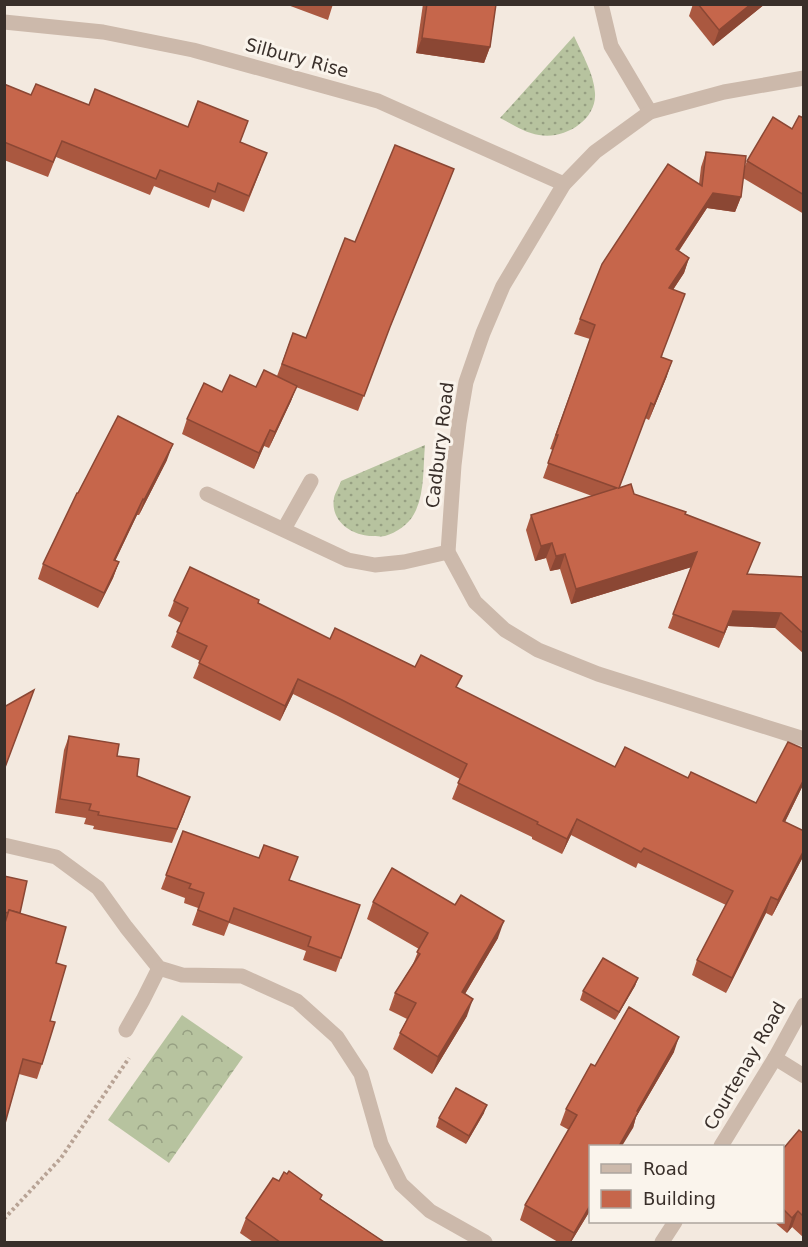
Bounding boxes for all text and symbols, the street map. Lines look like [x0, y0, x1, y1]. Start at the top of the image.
street label: Silbury Rise [243, 34, 351, 81]
street label: Cadbury Road [421, 381, 458, 509]
street label: Courtenay Road [699, 998, 790, 1134]
legend [589, 1145, 784, 1223]
text: Road [643, 1158, 688, 1179]
text: Building [643, 1188, 716, 1209]

